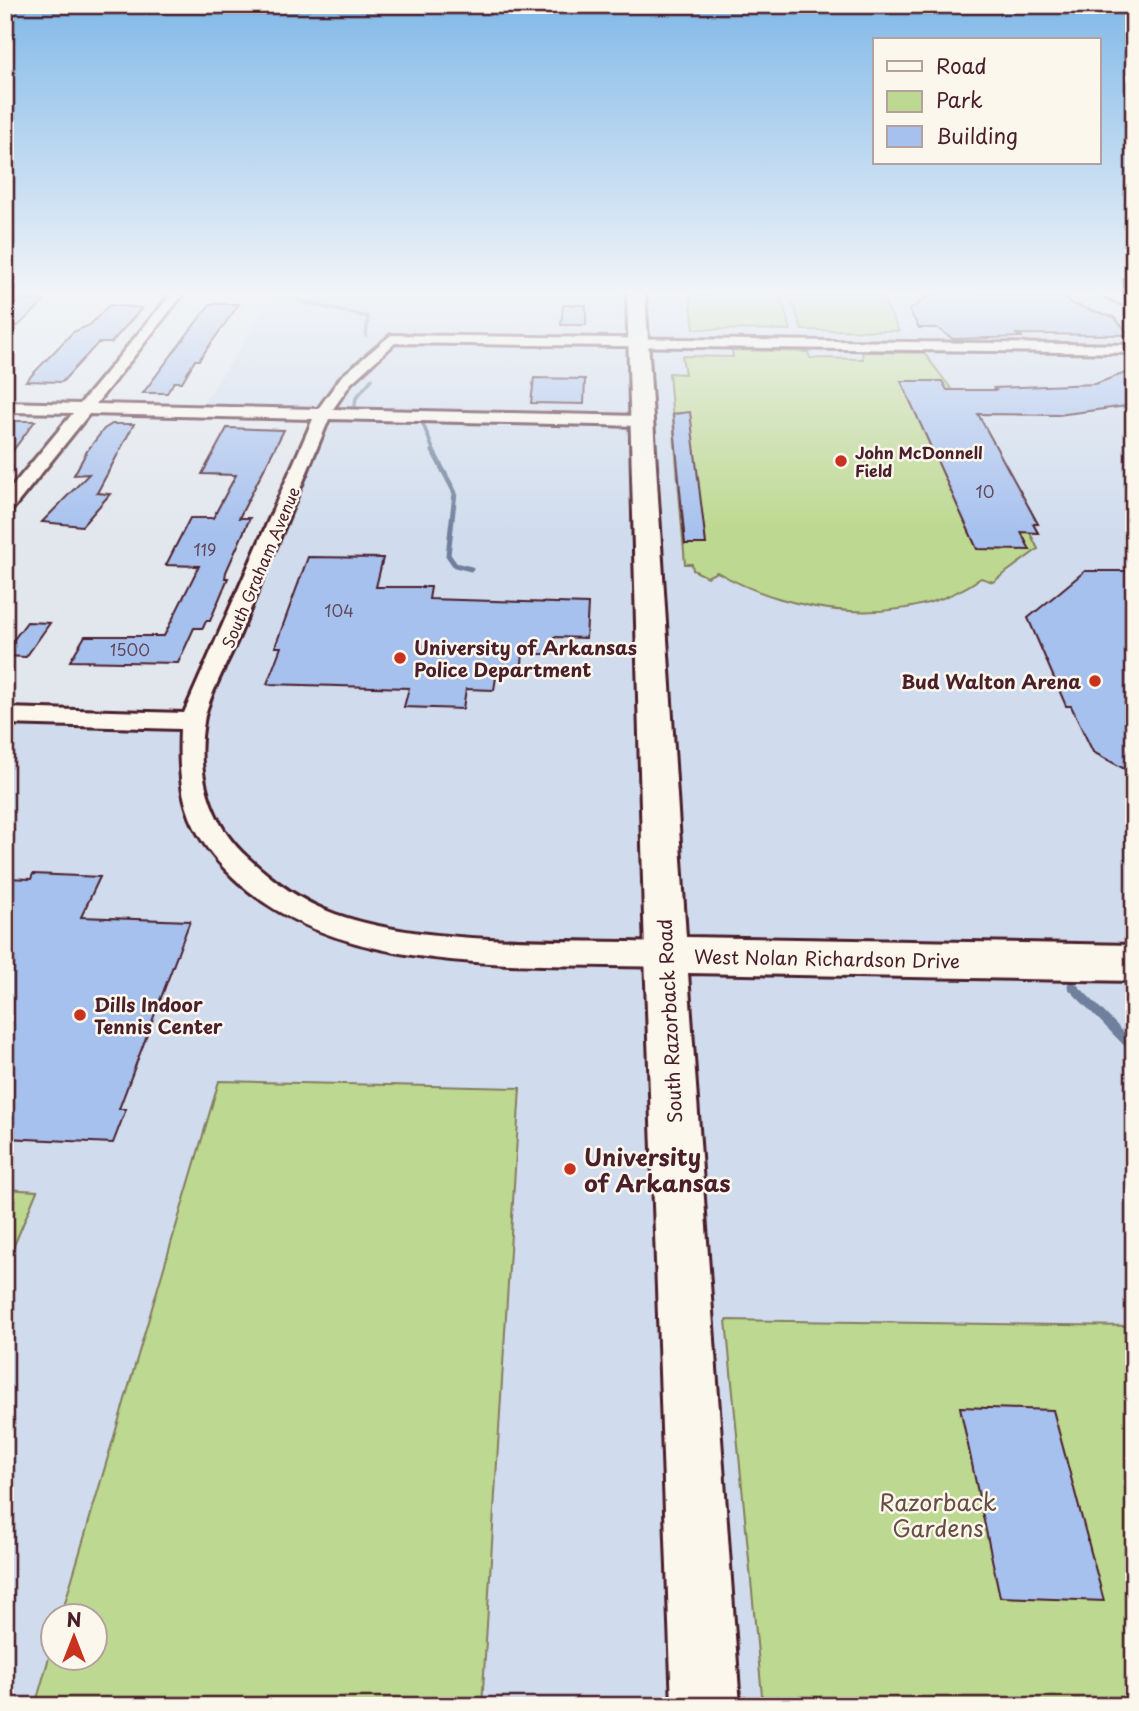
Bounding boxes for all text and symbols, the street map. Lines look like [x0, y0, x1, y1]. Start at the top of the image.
legend [873, 38, 1100, 164]
text: Road [936, 49, 987, 81]
text: Park [936, 83, 983, 115]
text: Building [936, 119, 1018, 151]
place label: John McDonnell Field [855, 440, 983, 482]
marker: John McDonnell Field [833, 453, 849, 469]
house number: 10 [976, 479, 994, 503]
street label: South Graham Avenue [215, 482, 305, 651]
house number: 119 [194, 537, 216, 561]
house number: 104 [324, 598, 354, 622]
place label: University of Arkansas Police Department [414, 633, 637, 683]
house number: 1500 [110, 637, 150, 661]
marker: University of Arkansas Police Department [392, 650, 408, 666]
place label: Bud Walton Arena [901, 667, 1081, 695]
marker: Bud Walton Arena [1087, 673, 1103, 689]
street label: South Razorback Road [650, 918, 688, 1124]
street label: West Nolan Richardson Drive [694, 942, 960, 974]
place label: Dills Indoor Tennis Center [94, 990, 223, 1040]
marker: Dills Indoor Tennis Center [72, 1007, 88, 1023]
place label: University of Arkansas [584, 1139, 730, 1200]
marker: University of Arkansas [562, 1161, 578, 1177]
park label: Razorback Gardens [879, 1484, 997, 1545]
north arrow [38, 1602, 108, 1672]
text: N [66, 1605, 82, 1633]

